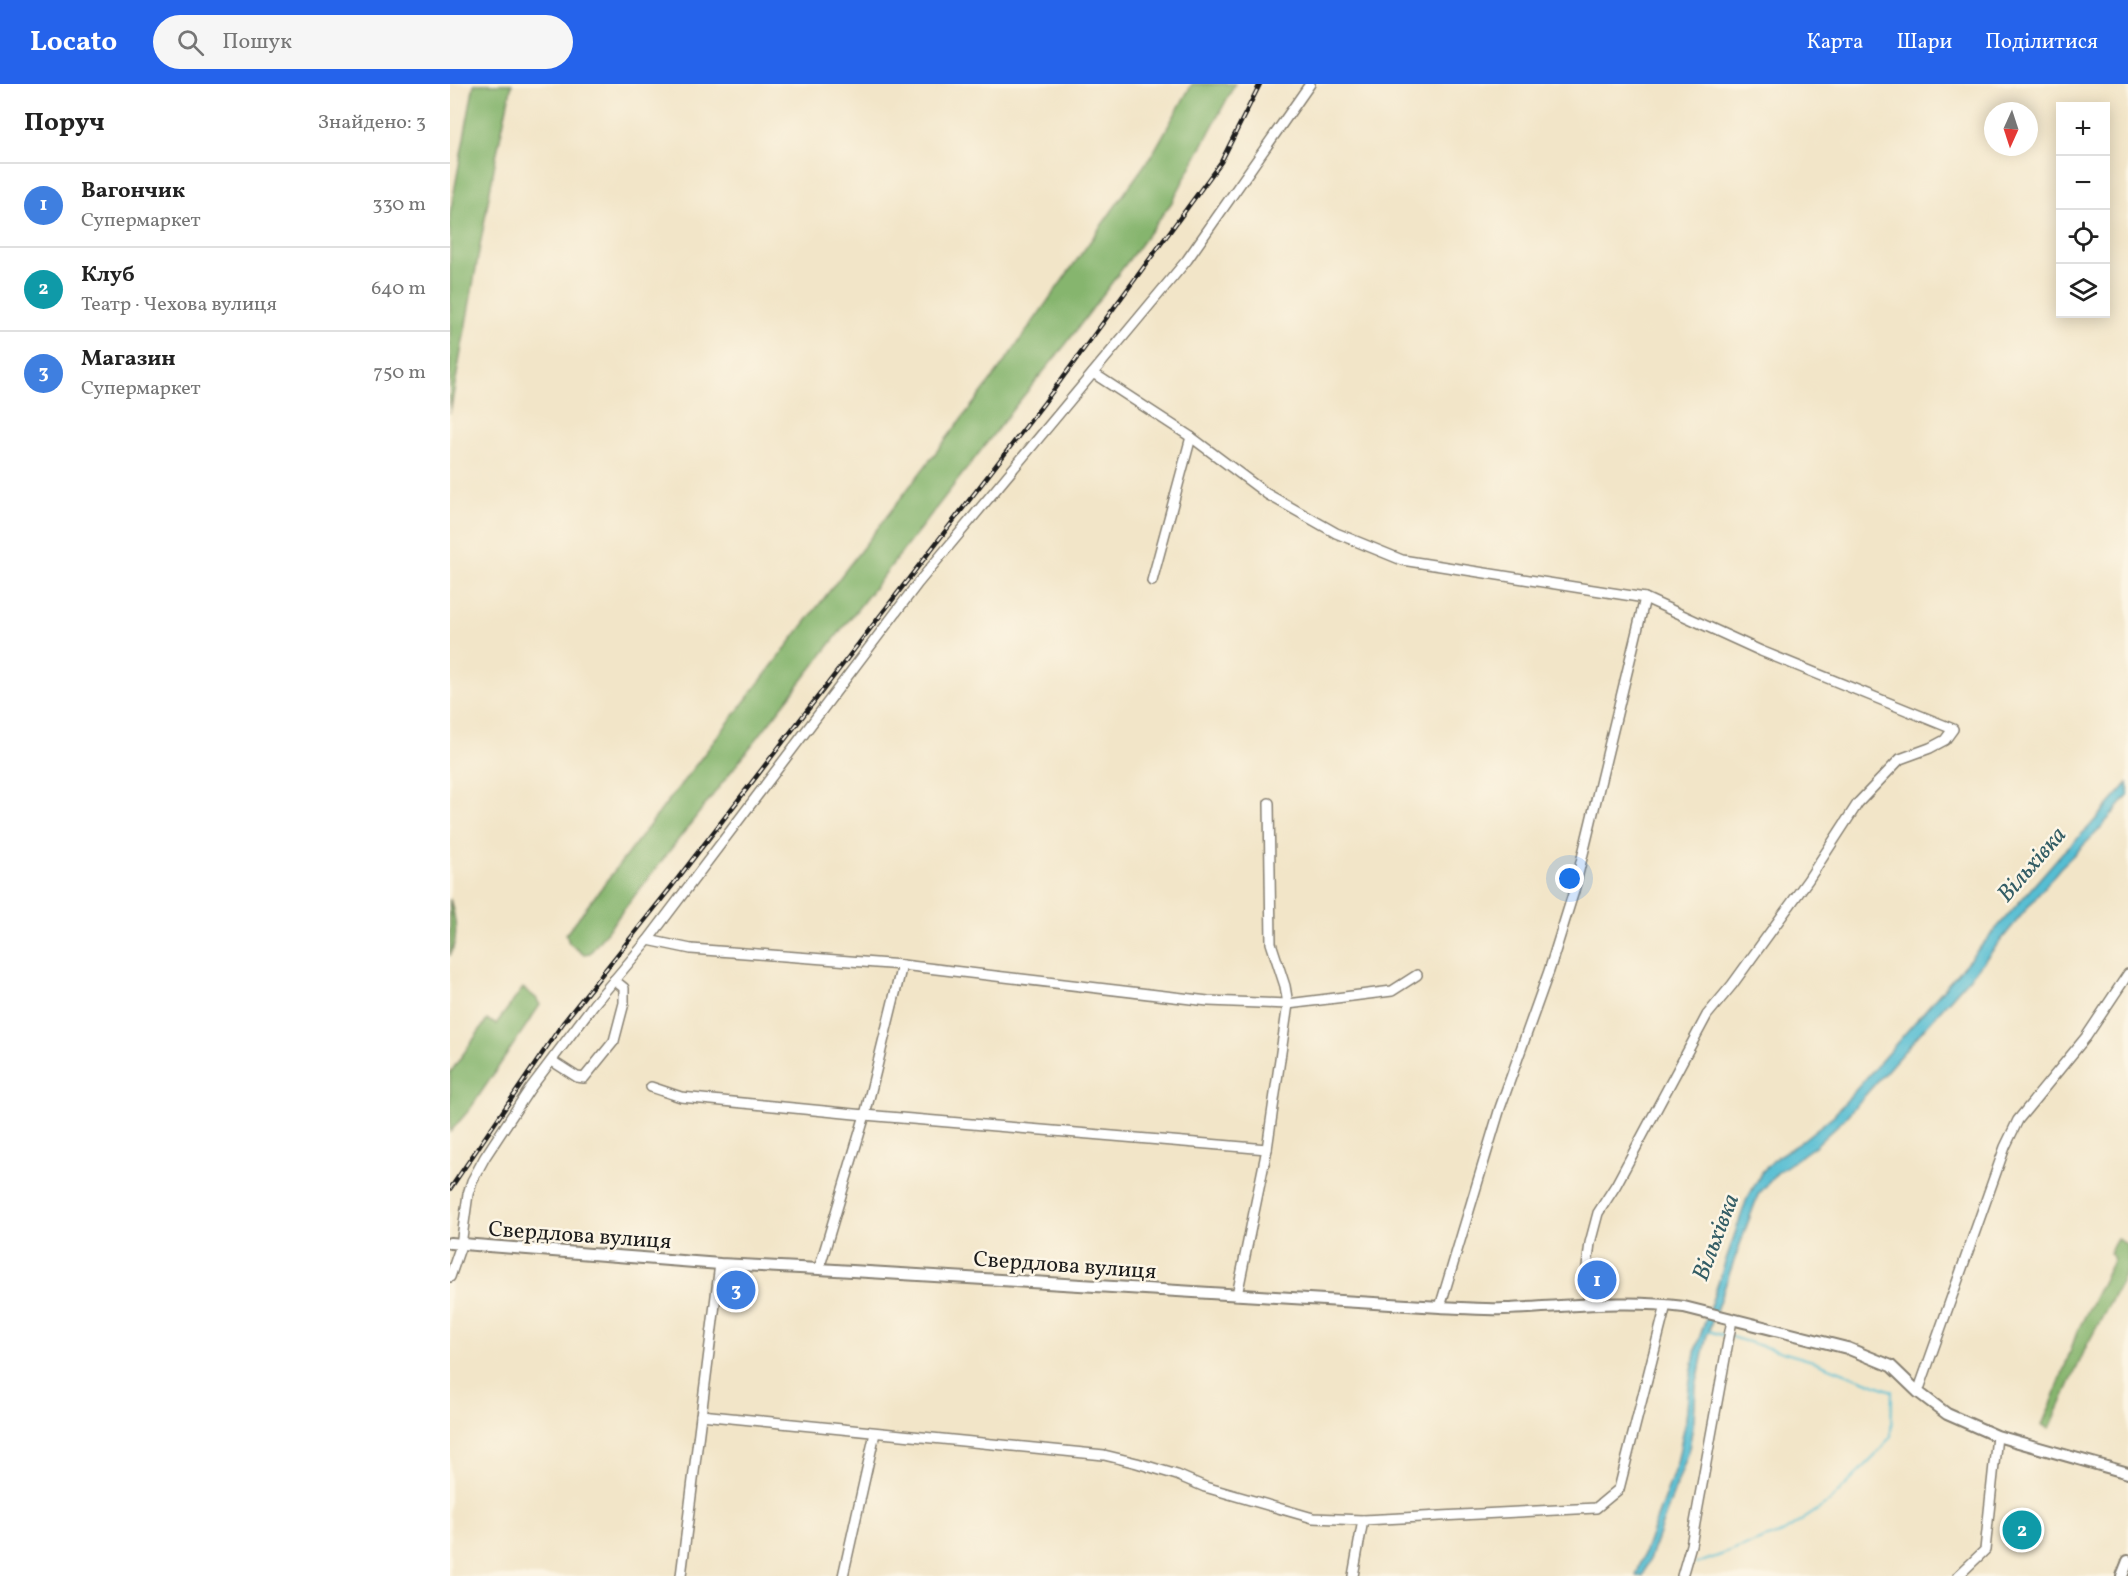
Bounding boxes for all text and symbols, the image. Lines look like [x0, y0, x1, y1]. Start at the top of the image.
search box [153, 15, 573, 69]
text: Locato [30, 23, 117, 62]
icon: search [174, 26, 207, 59]
text: Пошук [222, 27, 292, 58]
text: Карта [1806, 28, 1863, 57]
text: Шари [1896, 28, 1952, 57]
text: Поділитися [1985, 28, 2098, 57]
north arrow [1984, 102, 2038, 156]
map controls [2056, 102, 2110, 318]
button: + [2056, 102, 2110, 156]
text: Поруч [24, 105, 105, 141]
text: Знайдено: 3 [318, 109, 426, 137]
button: − [2056, 156, 2110, 210]
text: Вагончик [81, 176, 185, 207]
text: 1 [39, 191, 48, 219]
text: 330 m [372, 191, 426, 219]
text: Супермаркет [81, 207, 201, 235]
button: locate [2056, 210, 2110, 264]
text: Клуб [81, 260, 135, 291]
button: layers [2056, 264, 2110, 318]
text: 2 [38, 275, 49, 303]
text: 640 m [371, 275, 426, 303]
text: Театр · Чехова вулиця [81, 291, 277, 319]
text: Mагазин [81, 344, 176, 375]
text: 3 [38, 359, 49, 387]
text: 750 m [373, 359, 426, 387]
text: Супермаркет [81, 375, 201, 403]
water label: Вільхівка [1990, 820, 2075, 911]
your location [1555, 864, 1584, 893]
water label: Вільхівка [1685, 1189, 1749, 1286]
street label: Свердлова вулиця [487, 1215, 672, 1258]
street label: Свердлова вулиця [972, 1245, 1157, 1288]
pin: 1 [1578, 1258, 1616, 1302]
pin: 3 [716, 1268, 756, 1312]
pin: 2 [2002, 1508, 2042, 1552]

